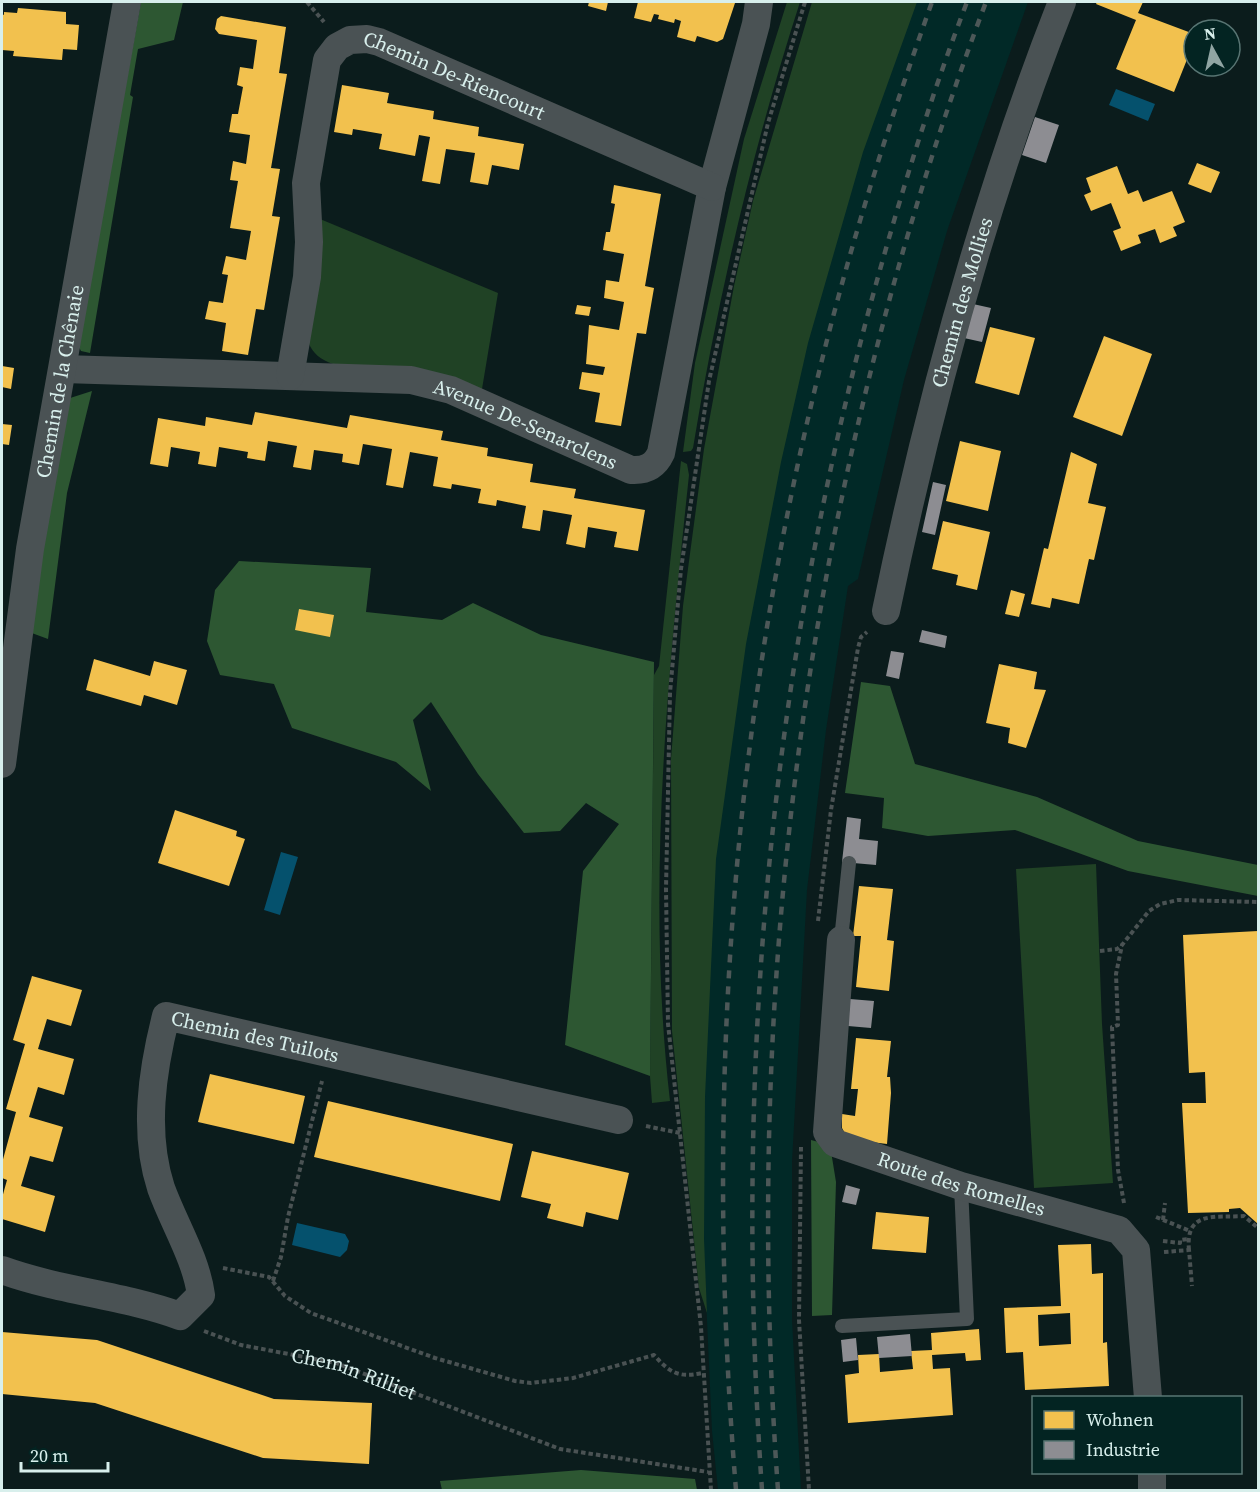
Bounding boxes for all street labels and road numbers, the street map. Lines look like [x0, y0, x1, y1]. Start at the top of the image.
street label: Chemin De-Riencourt [360, 25, 550, 127]
street label: Chemin des Mollies [924, 214, 1000, 390]
street label: Chemin de la Chênaie [29, 283, 91, 480]
street label: Avenue De-Senarclens [430, 372, 622, 476]
street label: Chemin des Tuilots [168, 1004, 342, 1069]
street label: Route des Romelles [874, 1145, 1048, 1223]
street label: Chemin Rilliet [289, 1341, 420, 1406]

